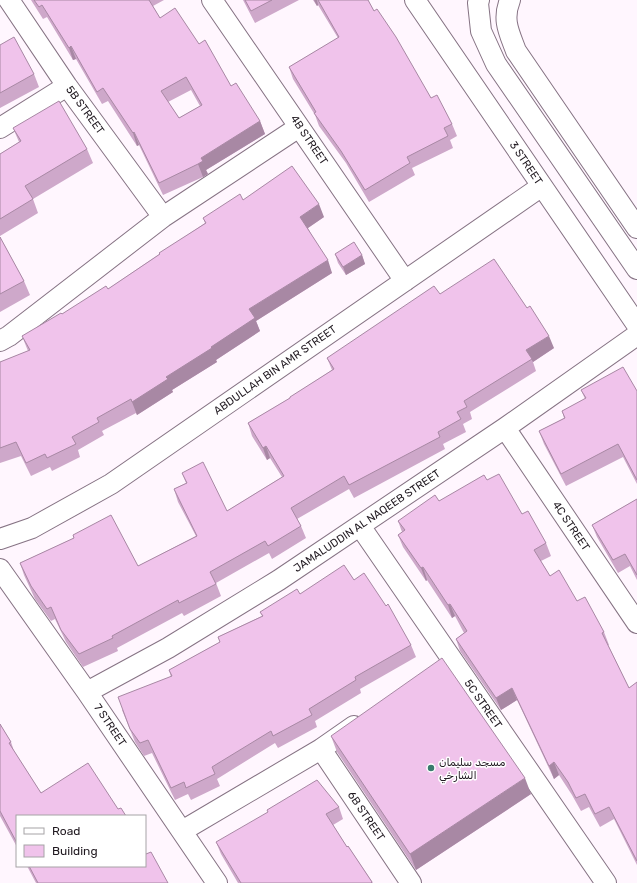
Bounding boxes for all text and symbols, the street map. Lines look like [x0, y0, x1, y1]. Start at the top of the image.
street label: 5B STREET [63, 83, 107, 137]
street label: 4B STREET [288, 113, 331, 168]
street label: 3 STREET [507, 139, 546, 188]
street label: ABDULLAH BIN AMR STREET [211, 322, 339, 417]
street label: JAMALUDDIN AL NAQEEB STREET [291, 467, 443, 575]
street label: 4C STREET [550, 499, 593, 554]
street label: 5C STREET [461, 677, 505, 731]
street label: 7 STREET [91, 701, 129, 749]
place label: مسجد سليمان الشارخي [439, 756, 505, 784]
marker: مسجد سليمان الشارخي [426, 763, 436, 773]
street label: 6B STREET [345, 789, 388, 844]
legend [16, 815, 146, 867]
text: Road [52, 824, 80, 838]
text: Building [52, 844, 98, 858]

